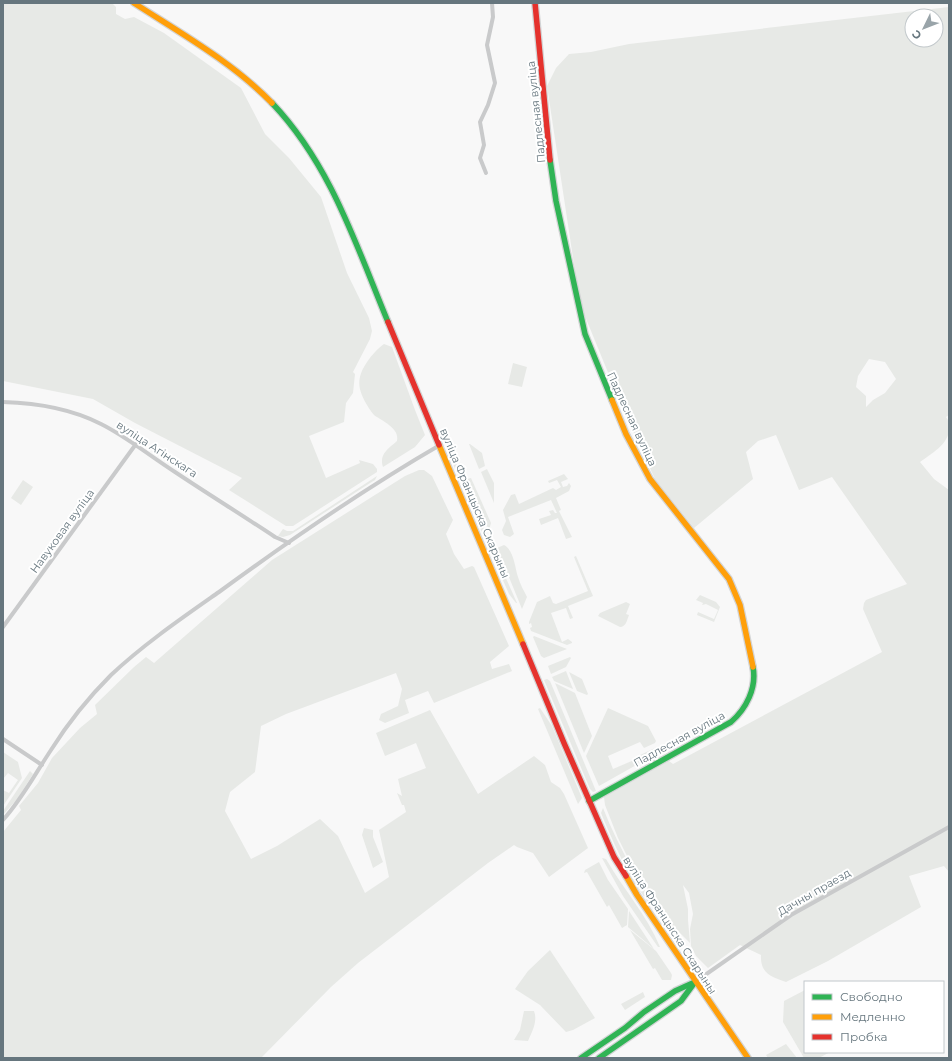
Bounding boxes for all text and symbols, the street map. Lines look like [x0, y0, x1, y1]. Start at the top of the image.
north arrow [904, 8, 944, 48]
text: С [909, 27, 925, 43]
street label: Падлесная вуліца [524, 60, 548, 164]
street label: Падлесная вуліца [604, 370, 660, 468]
street label: вуліца Агінскага [114, 418, 200, 480]
street label: вуліца Францыска Скарыны [437, 426, 513, 580]
street label: Навуковая вуліца [27, 486, 97, 576]
street label: Падлесная вуліца [631, 708, 727, 770]
street label: вуліца Францыска Скарыны [620, 853, 720, 997]
street label: Дачны праезд [775, 865, 853, 919]
legend [804, 981, 944, 1053]
text: Свободно [840, 989, 903, 1004]
text: Медленно [840, 1009, 906, 1024]
text: Пробка [840, 1029, 888, 1044]

